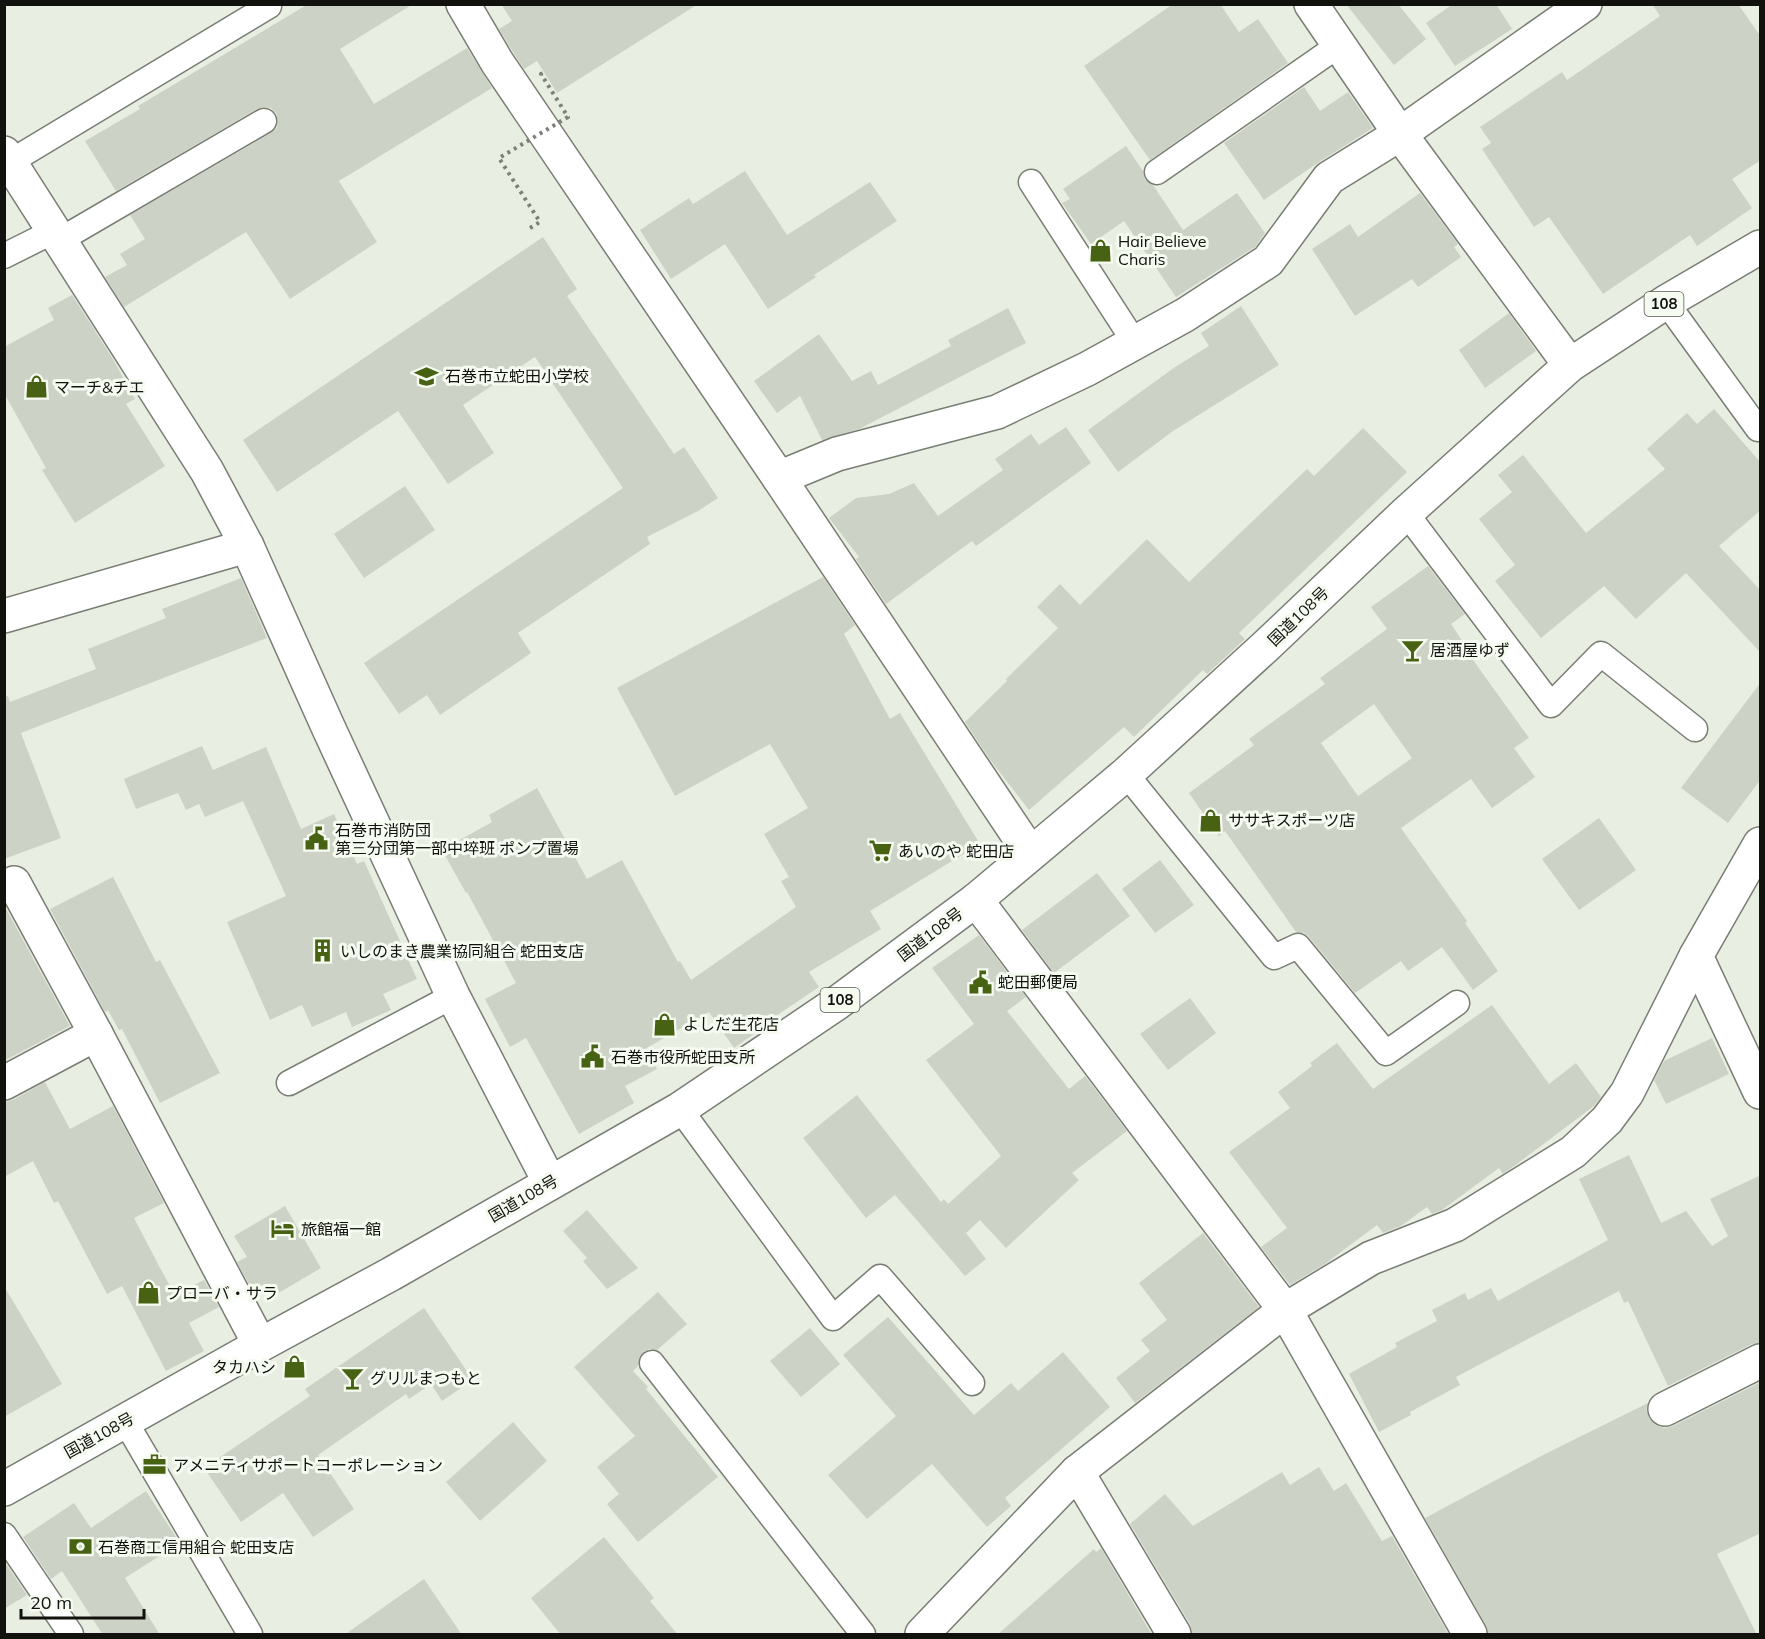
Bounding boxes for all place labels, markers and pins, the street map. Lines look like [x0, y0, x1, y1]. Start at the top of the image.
place label: Hair Believe Charis [1118, 231, 1207, 269]
shop icon: Hair Believe Charis [1087, 237, 1113, 263]
school or university icon: 石巻市立蛇田小学校 [414, 363, 440, 389]
place label: 石巻市立蛇田小学校 [445, 366, 589, 386]
shop icon: マーチ&チエ [23, 374, 49, 400]
place label: マーチ&チエ [54, 377, 145, 397]
bar icon: 居酒屋ゆず [1399, 637, 1425, 663]
place label: 居酒屋ゆず [1430, 640, 1510, 660]
shop icon: ササキスポーツ店 [1197, 807, 1223, 833]
place label: ササキスポーツ店 [1228, 810, 1355, 830]
place label: 石巻市消防団 第三分団第一部中埣班 ポンプ置場 [335, 820, 579, 858]
public building icon: 石巻市消防団 第三分団第一部中埣班 ポンプ置場 [304, 826, 330, 852]
supermarket icon: あいのや 蛇田店 [867, 838, 893, 864]
place label: あいのや 蛇田店 [898, 841, 1014, 861]
building icon: いしのまき農業協同組合 蛇田支店 [309, 938, 335, 964]
place label: いしのまき農業協同組合 蛇田支店 [340, 941, 584, 961]
public building icon: 蛇田郵便局 [967, 969, 993, 995]
place label: 蛇田郵便局 [998, 972, 1078, 992]
shop icon: よしだ生花店 [652, 1011, 678, 1037]
place label: よしだ生花店 [683, 1014, 779, 1034]
public building icon: 石巻市役所蛇田支所 [580, 1044, 606, 1070]
place label: 石巻市役所蛇田支所 [611, 1047, 755, 1067]
hotel icon: 旅館福一館 [270, 1216, 296, 1242]
place label: 旅館福一館 [301, 1219, 381, 1239]
shop icon: プローバ・サラ [135, 1280, 161, 1306]
place label: プローバ・サラ [166, 1283, 278, 1303]
shop icon: タカハシ [281, 1354, 307, 1380]
place label: タカハシ [212, 1357, 276, 1377]
bar icon: グリルまつもと [339, 1365, 365, 1391]
place label: グリルまつもと [370, 1368, 482, 1388]
office icon: アメニティサポートコーポレーション [142, 1452, 168, 1478]
place label: アメニティサポートコーポレーション [173, 1455, 443, 1475]
bank icon: 石巻商工信用組合 蛇田支店 [67, 1534, 93, 1560]
place label: 石巻商工信用組合 蛇田支店 [98, 1537, 294, 1557]

